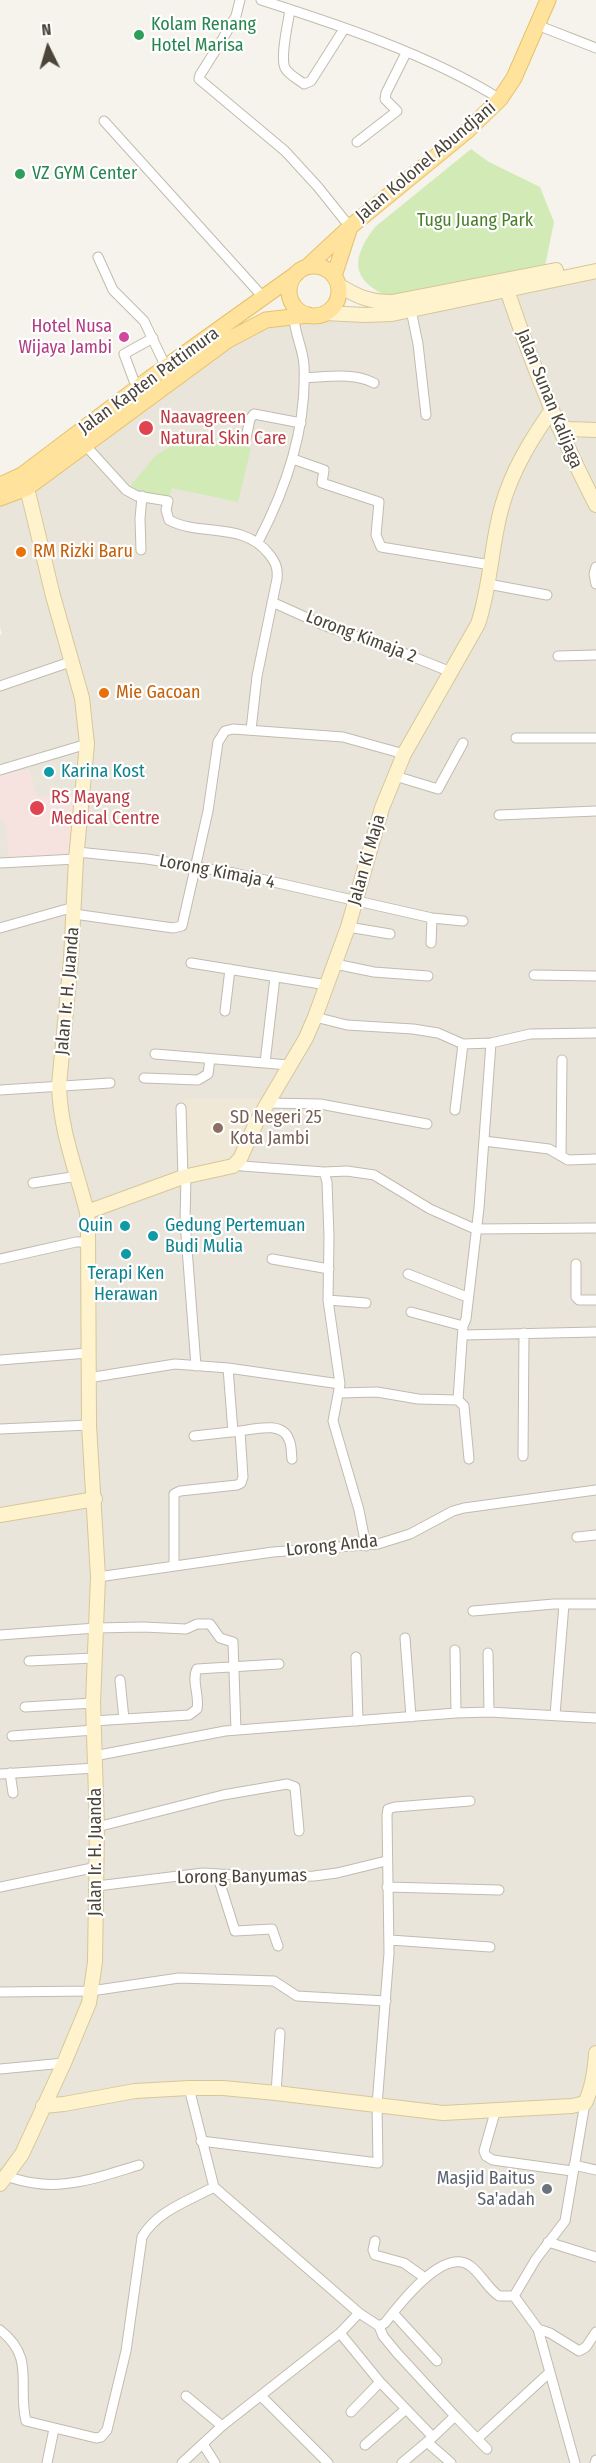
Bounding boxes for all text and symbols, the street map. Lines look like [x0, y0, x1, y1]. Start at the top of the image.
place label: Kolam Renang Hotel Marisa [151, 14, 256, 57]
north arrow [18, 18, 78, 78]
text: N [41, 20, 52, 39]
marker: Kolam Renang Hotel Marisa [132, 28, 146, 42]
street label: Jalan Kolonel Abundjani [352, 97, 500, 227]
place label: VZ GYM Center [32, 163, 137, 185]
marker: VZ GYM Center [13, 167, 27, 181]
park label: Tugu Juang Park [417, 210, 533, 232]
place label: Hotel Nusa Wijaya Jambi [18, 316, 112, 358]
street label: Jalan Kapten Pattimura [75, 323, 223, 439]
street label: Jalan Sunan Kalijaga [511, 326, 587, 472]
marker: Hotel Nusa Wijaya Jambi [117, 330, 131, 344]
place label: Naavagreen Natural Skin Care [160, 407, 286, 450]
marker: Naavagreen Natural Skin Care [137, 419, 155, 437]
place label: RM Rizki Baru [33, 541, 133, 563]
marker: RM Rizki Baru [14, 545, 28, 559]
street label: Lorong Kimaja 2 [303, 606, 419, 668]
place label: Mie Gacoan [116, 682, 201, 704]
marker: Mie Gacoan [97, 686, 111, 700]
place label: Karina Kost [61, 761, 145, 783]
marker: Karina Kost [42, 765, 56, 779]
place label: RS Mayang Medical Centre [51, 787, 160, 830]
marker: RS Mayang Medical Centre [28, 799, 46, 817]
street label: Jalan Ki Maja [344, 812, 390, 908]
street label: Lorong Kimaja 4 [157, 850, 277, 894]
street label: Jalan Ir. H. Juanda [52, 926, 84, 1056]
place label: SD Negeri 25 Kota Jambi [230, 1107, 322, 1150]
marker: SD Negeri 25 Kota Jambi [211, 1121, 225, 1135]
place label: Quin [78, 1215, 113, 1237]
place label: Gedung Pertemuan Budi Mulia [165, 1215, 306, 1258]
marker: Quin [118, 1219, 132, 1233]
marker: Gedung Pertemuan Budi Mulia [146, 1229, 160, 1243]
marker: Terapi Ken Herawan [119, 1247, 133, 1261]
place label: Terapi Ken Herawan [88, 1263, 164, 1306]
street label: Lorong Anda [285, 1530, 379, 1562]
street label: Jalan Ir. H. Juanda [85, 1788, 107, 1916]
street label: Lorong Banyumas [177, 1865, 307, 1889]
place label: Masjid Baitus Sa'adah [437, 2168, 535, 2210]
marker: Masjid Baitus Sa'adah [540, 2182, 554, 2196]

